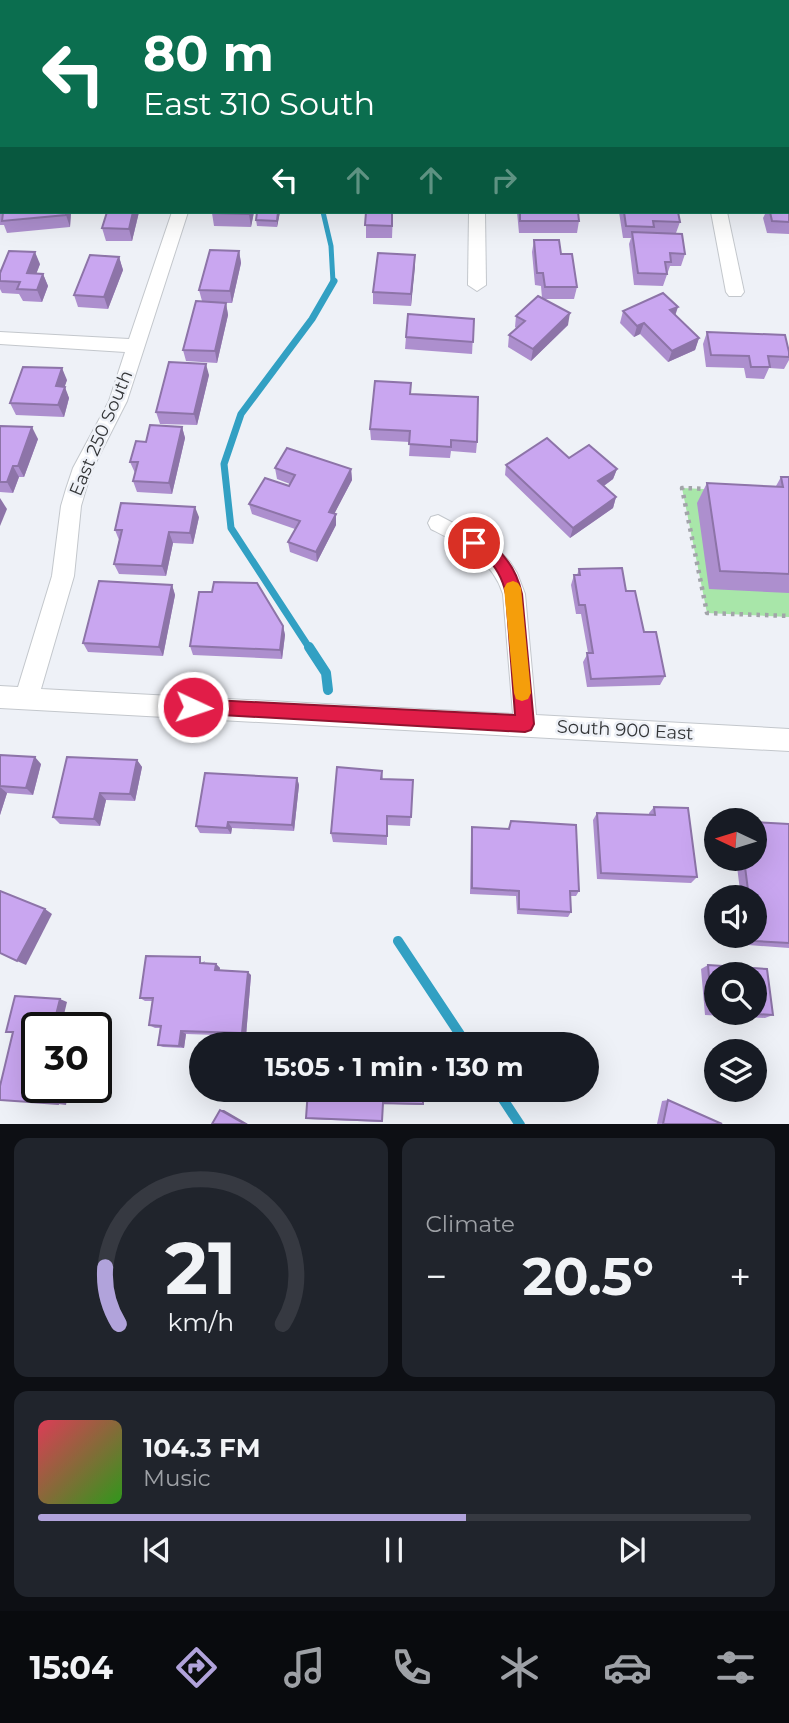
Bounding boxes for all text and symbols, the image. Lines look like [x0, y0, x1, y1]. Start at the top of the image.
text: 80 m [143, 24, 274, 83]
icon: left [28, 28, 119, 119]
text: East 310 South [143, 84, 375, 123]
icon: left [266, 161, 304, 199]
icon: ahead [339, 161, 377, 199]
icon: ahead [412, 161, 450, 199]
icon: right [485, 161, 523, 199]
street label: East 250 South [65, 367, 137, 499]
pin [444, 513, 504, 573]
icon: arrive [455, 524, 493, 562]
position arrow [156, 670, 230, 744]
street label: South 900 East [556, 715, 694, 745]
north arrow [704, 808, 766, 872]
map controls [704, 808, 767, 1102]
button: sound [704, 885, 767, 948]
button: search [704, 962, 767, 1025]
speed limit sign: 30 [21, 1012, 112, 1103]
button: layers [704, 1039, 767, 1102]
text: 15:05 · 1 min · 130 m [264, 1051, 524, 1083]
text: Climate [426, 1210, 515, 1238]
text: 21 [165, 1224, 237, 1312]
text: 20.5° [523, 1245, 654, 1308]
text: − [426, 1253, 447, 1300]
text: + [729, 1253, 751, 1300]
text: km/h [167, 1306, 234, 1336]
text: 104.3 FM [143, 1432, 261, 1464]
text: Music [143, 1464, 211, 1492]
icon: previous [138, 1531, 176, 1569]
icon: pause [375, 1531, 413, 1569]
icon: next [613, 1531, 651, 1569]
icon: directions [172, 1643, 221, 1692]
icon: music [280, 1643, 329, 1692]
icon: phone [387, 1643, 436, 1692]
icon: climate [495, 1643, 544, 1692]
icon: car [603, 1643, 652, 1692]
icon: filters [711, 1643, 760, 1692]
text: 15:04 [29, 1648, 113, 1687]

